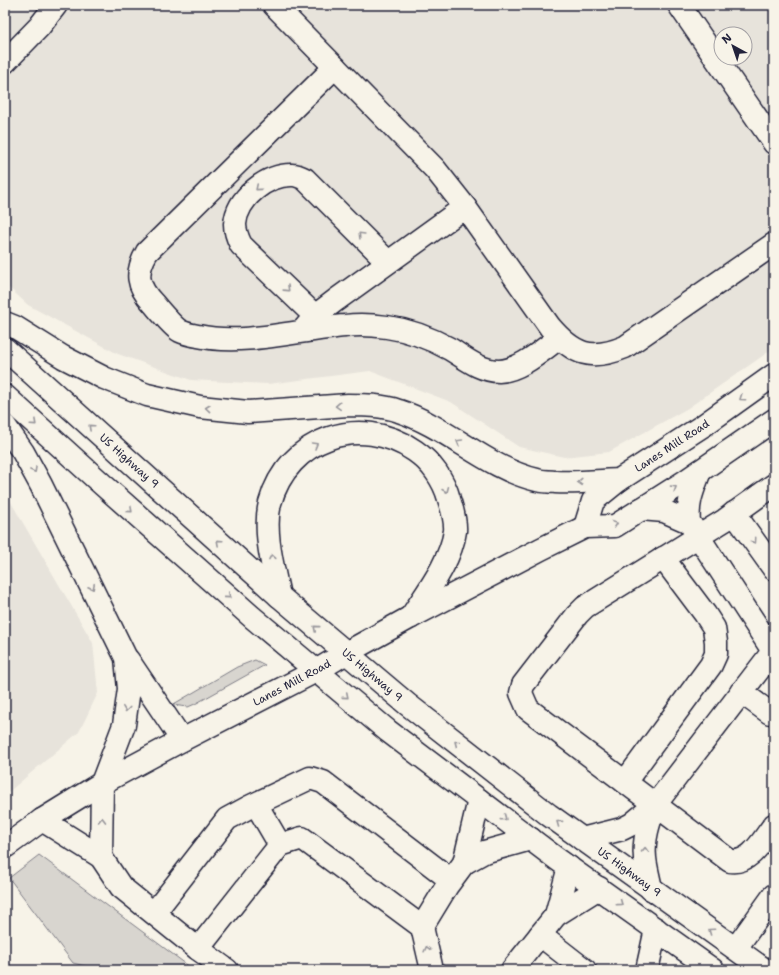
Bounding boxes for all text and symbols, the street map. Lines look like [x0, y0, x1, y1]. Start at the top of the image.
north arrow [713, 26, 753, 66]
text: N [719, 30, 735, 47]
one-way arrow [255, 183, 263, 190]
one-way arrow [358, 232, 366, 240]
one-way arrow [282, 284, 290, 292]
one-way arrow [739, 393, 746, 401]
one-way arrow [335, 401, 341, 410]
one-way arrow [205, 403, 211, 412]
street label: Lanes Mill Road [632, 416, 712, 476]
one-way arrow [29, 418, 37, 425]
one-way arrow [88, 424, 96, 431]
street label: US Highway 9 [96, 430, 162, 492]
one-way arrow [456, 439, 463, 446]
one-way arrow [311, 442, 318, 449]
one-way arrow [29, 466, 36, 473]
one-way arrow [577, 478, 583, 486]
one-way arrow [670, 485, 677, 493]
one-way arrow [441, 486, 449, 494]
one-way arrow [126, 505, 133, 512]
one-way arrow [611, 521, 618, 529]
one-way arrow [749, 537, 757, 544]
one-way arrow [216, 540, 223, 547]
one-way arrow [268, 554, 276, 560]
one-way arrow [87, 582, 94, 590]
one-way arrow [223, 591, 230, 598]
one-way arrow [314, 625, 321, 632]
street label: US Highway 9 [338, 645, 406, 705]
street label: Lanes Mill Road [250, 656, 334, 710]
one-way arrow [341, 692, 348, 699]
one-way arrow [122, 706, 131, 712]
one-way arrow [454, 741, 461, 748]
one-way arrow [499, 814, 506, 821]
one-way arrow [98, 817, 106, 823]
one-way arrow [557, 820, 564, 827]
street label: US Highway 9 [594, 844, 664, 900]
one-way arrow [641, 847, 649, 853]
one-way arrow [616, 899, 623, 906]
one-way arrow [708, 928, 715, 936]
one-way arrow [423, 945, 432, 952]

